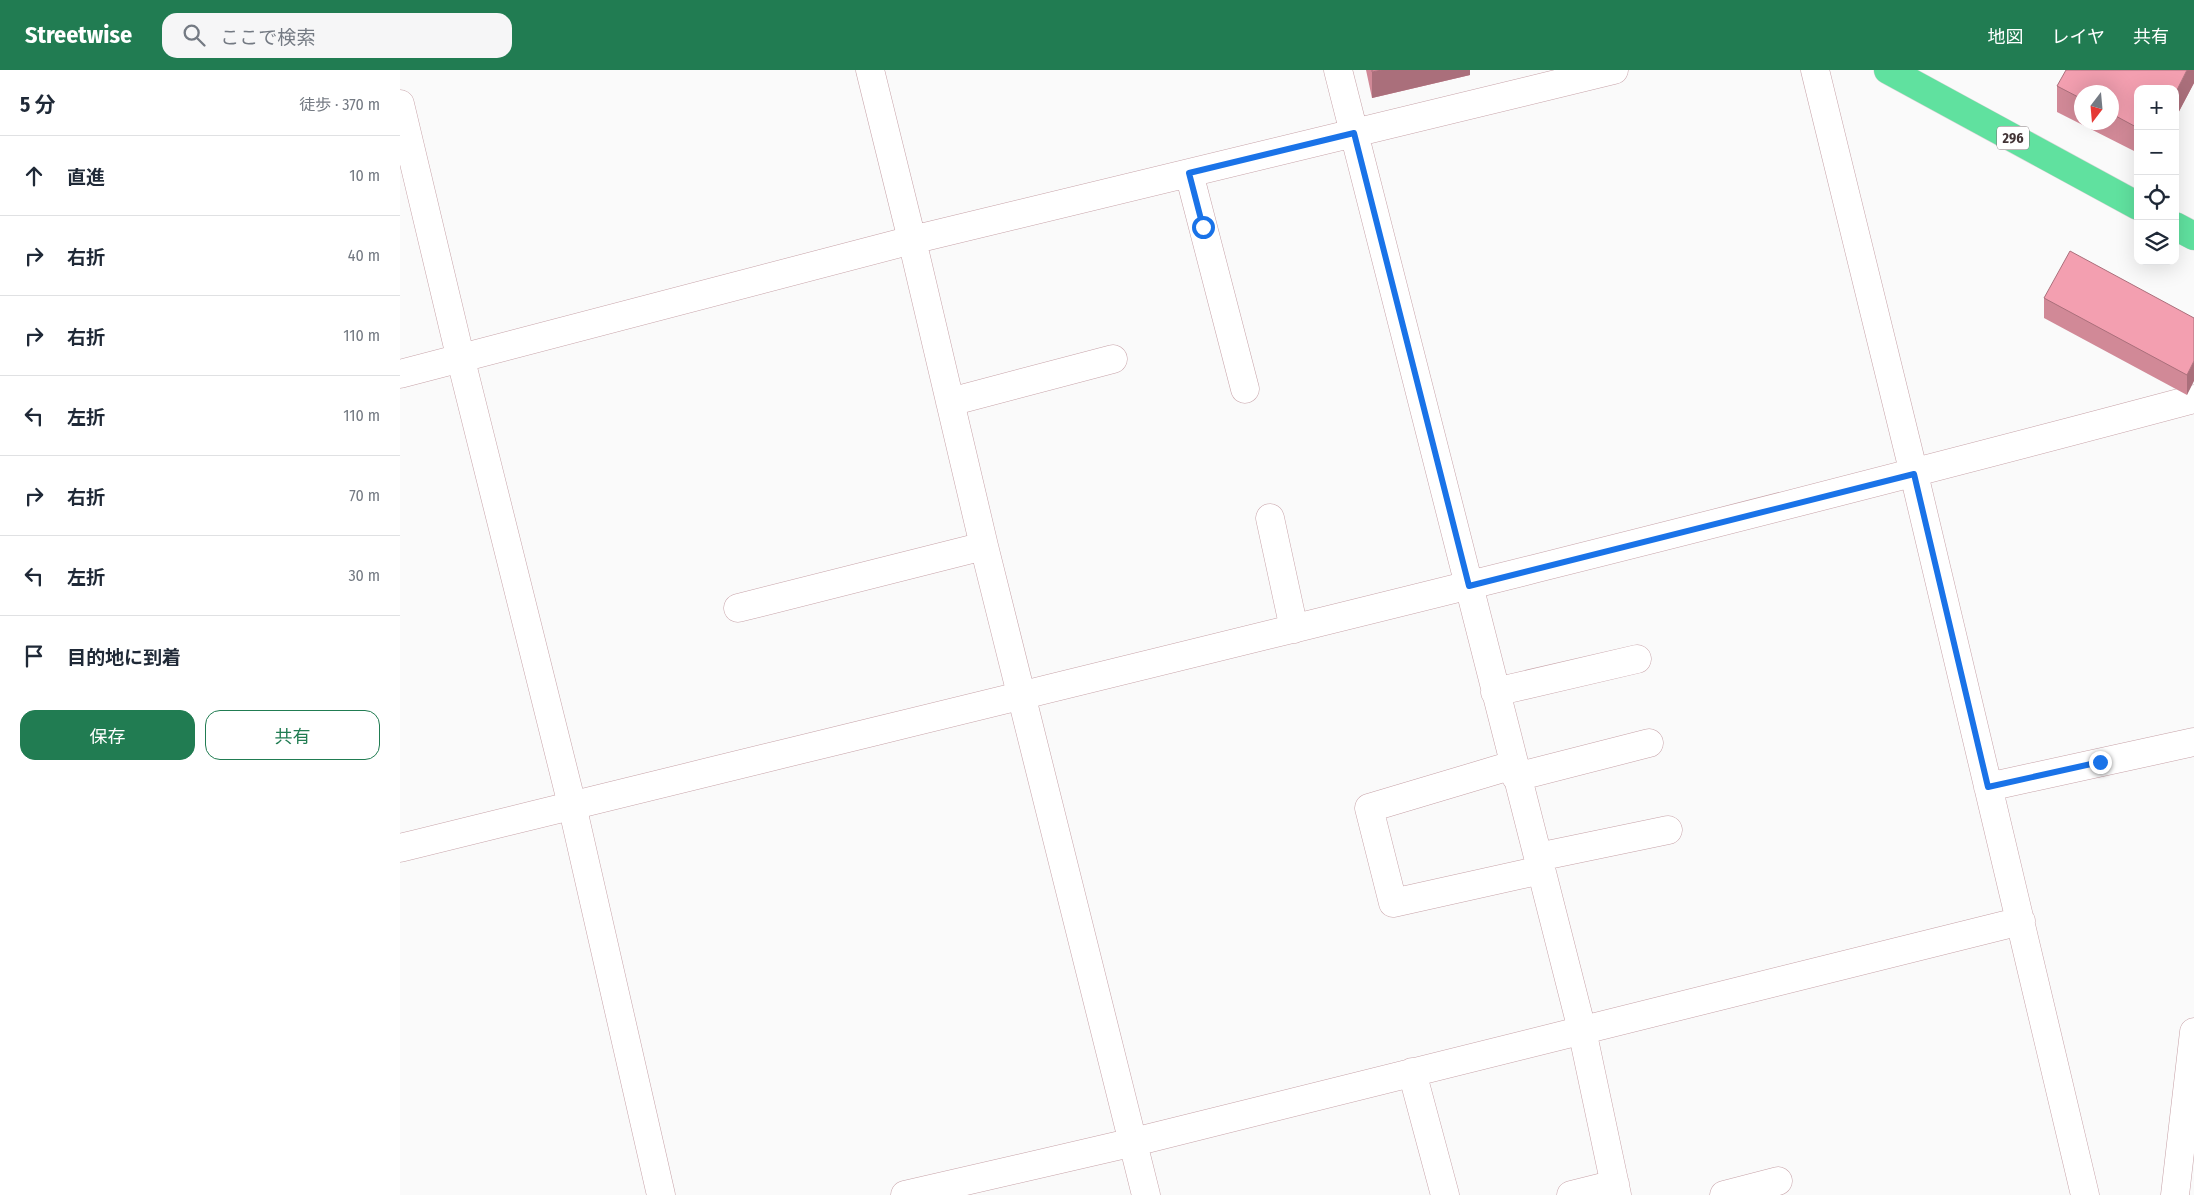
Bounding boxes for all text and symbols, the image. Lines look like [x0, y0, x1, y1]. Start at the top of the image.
search box [162, 13, 512, 58]
text: Streetwise [25, 21, 132, 49]
icon: search [180, 21, 208, 49]
text: ここで検索 [220, 26, 315, 49]
text: 地図 [1988, 26, 2024, 48]
text: レイヤ [2052, 26, 2105, 48]
text: 共有 [2133, 26, 2169, 48]
north arrow [2074, 85, 2119, 130]
map controls [2134, 85, 2179, 265]
button: + [2134, 85, 2179, 130]
text: 5 分 [20, 92, 56, 118]
text: 徒歩 · 370 m [299, 95, 380, 114]
road number: 296 [1997, 126, 2029, 150]
button: − [2134, 130, 2179, 175]
icon: ahead [20, 162, 48, 190]
text: 直進 [67, 166, 105, 189]
text: 10 m [349, 166, 380, 185]
button: locate [2134, 175, 2179, 220]
route start [1192, 216, 1215, 239]
button: layers [2134, 220, 2179, 265]
icon: right [20, 242, 48, 270]
text: 右折 [67, 246, 105, 269]
text: 40 m [348, 246, 380, 265]
icon: right [20, 322, 48, 350]
text: 右折 [67, 326, 105, 349]
text: 110 m [343, 326, 380, 345]
icon: left [20, 402, 48, 430]
text: 左折 [67, 406, 105, 429]
text: 110 m [343, 406, 380, 425]
icon: right [20, 482, 48, 510]
text: 右折 [67, 486, 105, 509]
text: 70 m [349, 486, 380, 505]
icon: left [20, 562, 48, 590]
text: 左折 [67, 566, 105, 589]
text: 30 m [348, 566, 380, 585]
icon: arrive [20, 642, 48, 670]
text: 目的地に到着 [67, 646, 181, 669]
button: 保存 [20, 710, 195, 760]
button: 共有 [205, 710, 380, 760]
route end [2089, 751, 2112, 774]

